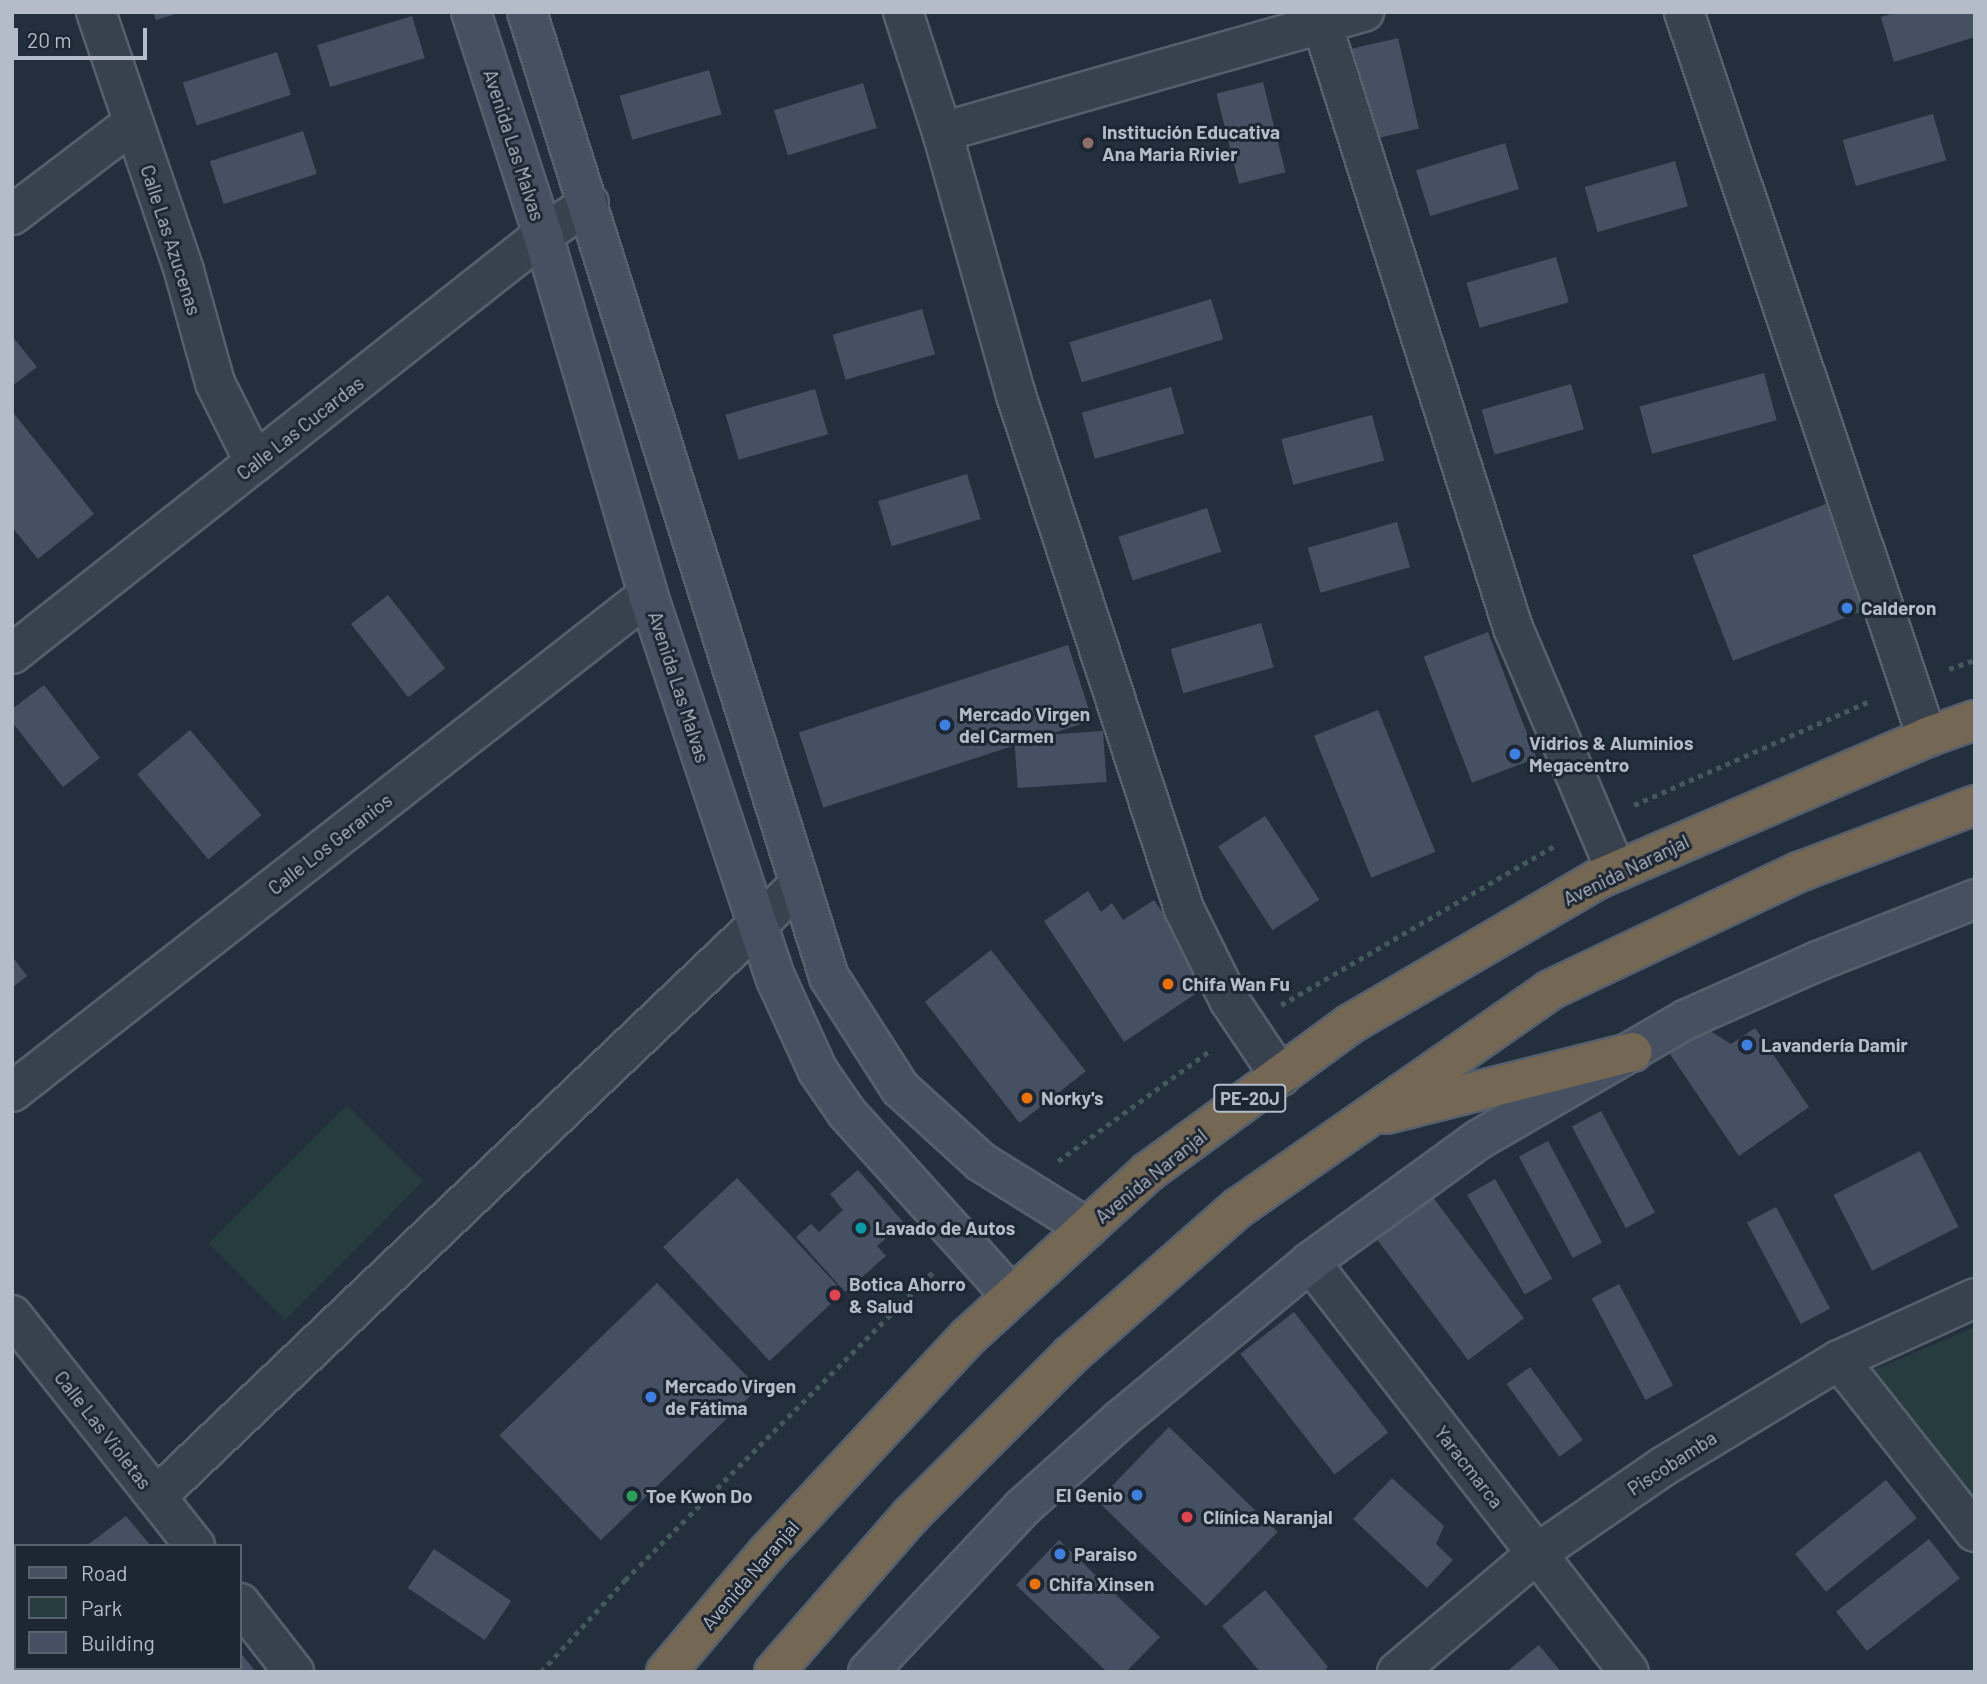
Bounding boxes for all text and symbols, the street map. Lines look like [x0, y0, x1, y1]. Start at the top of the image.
scale bar [18, 14, 150, 58]
text: 20 m [27, 27, 72, 52]
street label: Avenida Las Malvas [479, 67, 549, 223]
place label: Institución Educativa Ana Maria Rivier [1102, 121, 1280, 165]
marker: Institución Educativa Ana Maria Rivier [1080, 135, 1096, 151]
street label: Calle Las Azucenas [136, 162, 206, 318]
street label: Calle Las Cucardas [232, 371, 368, 485]
place label: Calderon [1861, 597, 1936, 619]
marker: Calderon [1839, 600, 1855, 616]
street label: Avenida Las Malvas [644, 609, 714, 765]
place label: Mercado Virgen del Carmen [959, 703, 1090, 747]
marker: Mercado Virgen del Carmen [937, 717, 953, 733]
place label: Vidrios & Aluminios Megacentro [1529, 732, 1693, 776]
marker: Vidrios & Aluminios Megacentro [1507, 746, 1523, 762]
street label: Calle Los Geranios [264, 789, 396, 899]
street label: Avenida Naranjal [1559, 830, 1693, 910]
place label: Chifa Wan Fu [1182, 973, 1290, 995]
marker: Chifa Wan Fu [1160, 976, 1176, 992]
place label: Lavandería Damir [1761, 1034, 1908, 1056]
marker: Lavandería Damir [1739, 1037, 1755, 1053]
road number: PE-20J [1213, 1084, 1287, 1112]
place label: Norky's [1041, 1087, 1103, 1109]
marker: Norky's [1019, 1090, 1035, 1106]
street label: Avenida Naranjal [1091, 1124, 1211, 1228]
place label: Lavado de Autos [875, 1217, 1015, 1239]
marker: Lavado de Autos [853, 1220, 869, 1236]
place label: Botica Ahorro & Salud [849, 1273, 966, 1317]
marker: Botica Ahorro & Salud [827, 1287, 843, 1303]
street label: Calle Las Violetas [50, 1366, 156, 1494]
place label: Mercado Virgen de Fátima [665, 1375, 796, 1419]
marker: Mercado Virgen de Fátima [643, 1389, 659, 1405]
street label: Yaracmarca [1430, 1421, 1508, 1513]
street label: Piscobamba [1623, 1426, 1721, 1500]
place label: El Genio [1056, 1484, 1123, 1506]
place label: Toe Kwon Do [646, 1485, 753, 1507]
marker: El Genio [1129, 1487, 1145, 1503]
marker: Toe Kwon Do [624, 1488, 640, 1504]
place label: Clínica Naranjal [1203, 1506, 1333, 1528]
marker: Clínica Naranjal [1177, 1507, 1197, 1527]
street label: Avenida Naranjal [696, 1516, 804, 1634]
place label: Paraiso [1074, 1543, 1137, 1565]
legend [14, 1544, 242, 1670]
marker: Paraiso [1052, 1546, 1068, 1562]
text: Road [81, 1560, 127, 1585]
place label: Chifa Xinsen [1049, 1573, 1154, 1595]
marker: Chifa Xinsen [1027, 1576, 1043, 1592]
text: Park [81, 1595, 122, 1620]
text: Building [81, 1630, 155, 1655]

